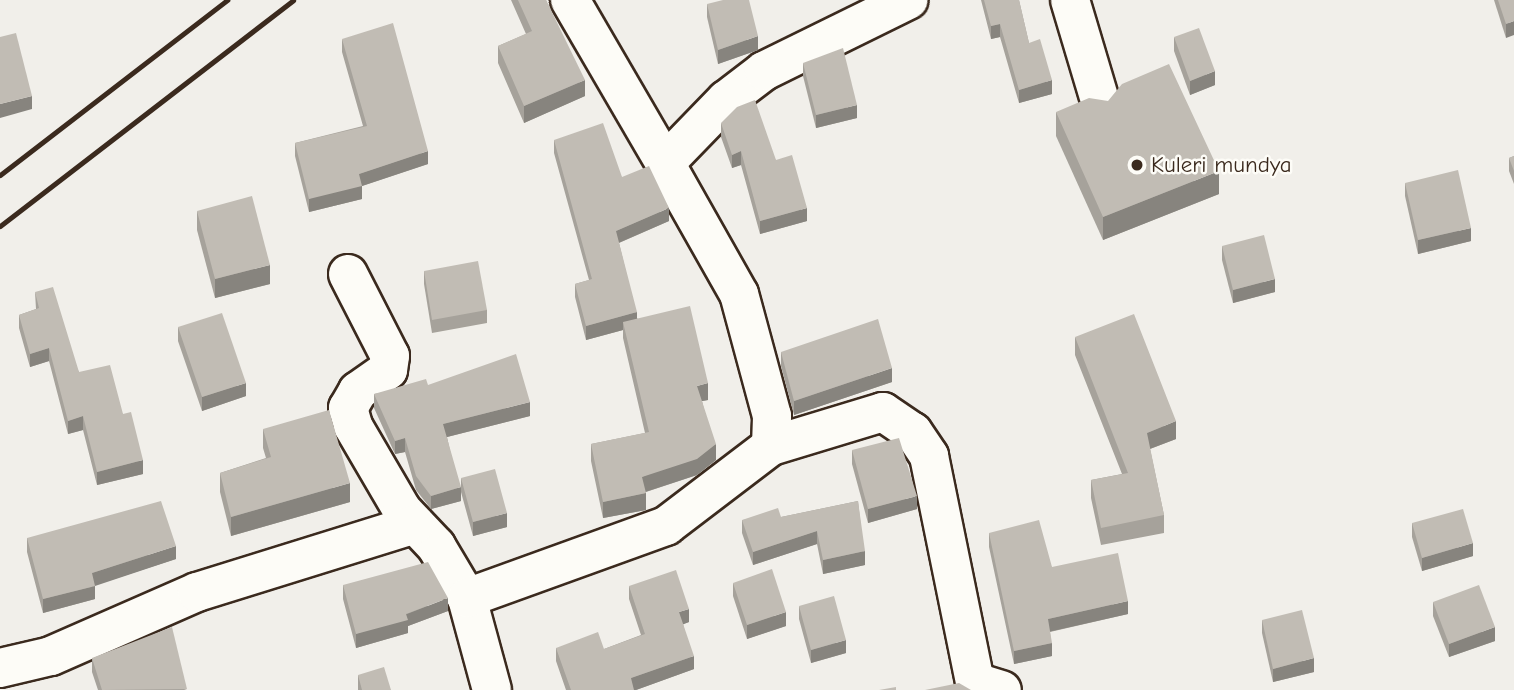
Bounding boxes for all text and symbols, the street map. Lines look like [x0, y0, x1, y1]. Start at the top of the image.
place label: Kuleri mundya [1151, 151, 1292, 179]
marker: Kuleri mundya [1129, 157, 1145, 173]

